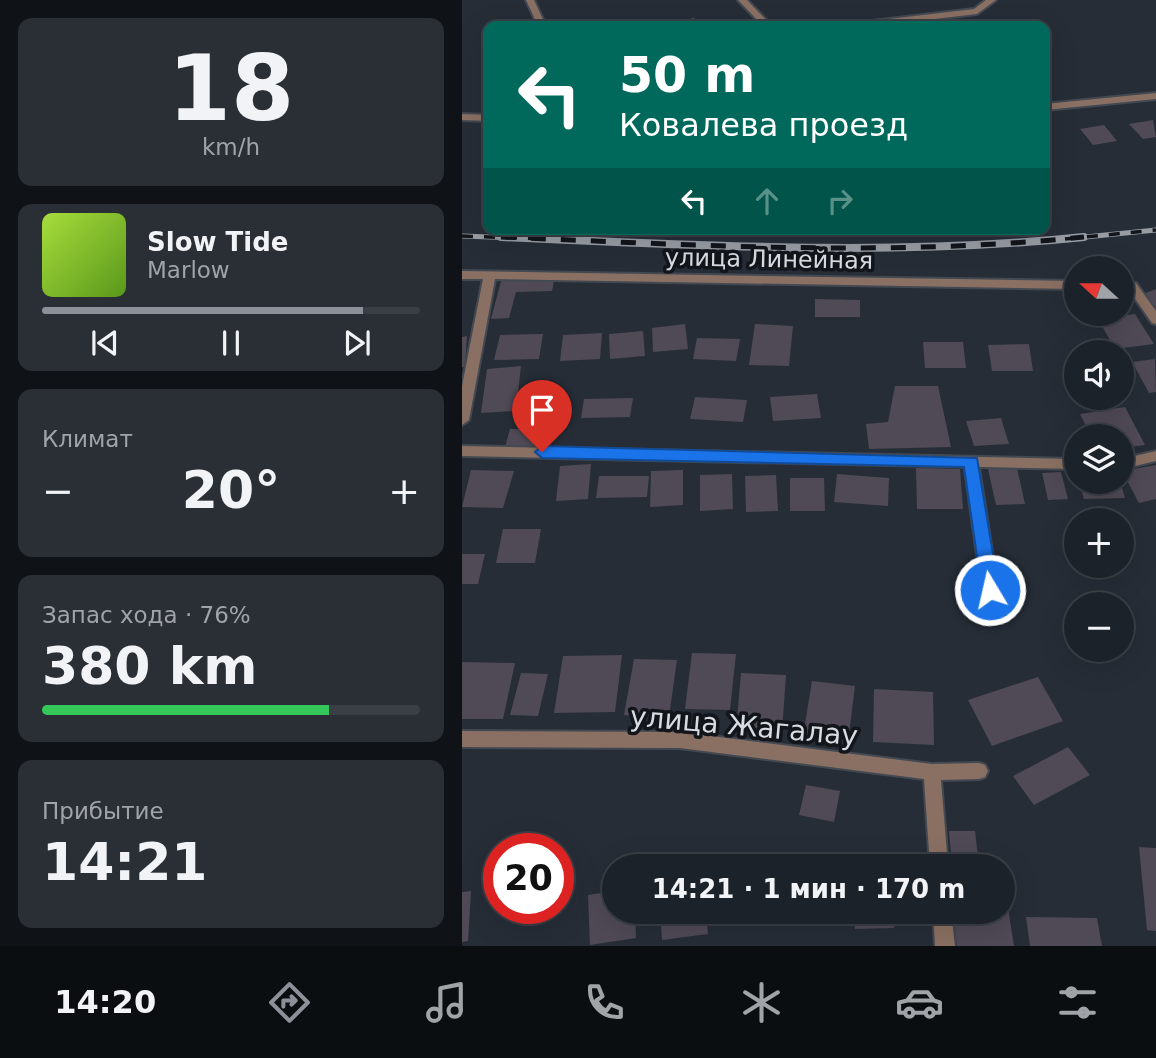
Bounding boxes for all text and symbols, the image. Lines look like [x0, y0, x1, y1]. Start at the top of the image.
text: 18 [168, 36, 294, 141]
text: 50 m [619, 47, 755, 104]
icon: left [504, 49, 595, 140]
text: Ковалева проезд [619, 106, 908, 144]
text: km/h [202, 134, 260, 160]
icon: left [675, 182, 713, 220]
icon: ahead [748, 182, 786, 220]
icon: right [821, 182, 859, 220]
text: Slow Tide [147, 227, 288, 257]
street label: улица Линейная [665, 243, 873, 275]
north arrow [1064, 256, 1134, 326]
map controls [1064, 256, 1134, 662]
text: Marlow [147, 257, 230, 283]
icon: previous [86, 324, 124, 362]
icon: pause [212, 324, 250, 362]
icon: next [338, 324, 376, 362]
button: sound [1064, 340, 1134, 410]
pin [512, 380, 572, 452]
icon: arrive [523, 391, 561, 429]
button: layers [1064, 424, 1134, 494]
text: Климат [42, 426, 133, 452]
text: 20° [182, 460, 280, 520]
text: − [42, 469, 74, 513]
text: + [388, 469, 420, 513]
button: + [1064, 508, 1134, 578]
position arrow [953, 553, 1027, 627]
button: − [1064, 592, 1134, 662]
text: Запас хода · 76% [42, 602, 251, 628]
text: 380 km [42, 636, 257, 696]
street label: улица Жагалау [629, 700, 859, 752]
text: Прибытие [42, 798, 164, 824]
text: 14:21 [42, 832, 208, 892]
speed limit sign: 20 [483, 833, 574, 924]
text: 14:21 · 1 мин · 170 m [652, 874, 965, 904]
icon: directions [265, 978, 314, 1027]
icon: music [422, 978, 471, 1027]
icon: phone [580, 978, 629, 1027]
icon: climate [737, 978, 786, 1027]
icon: car [895, 978, 944, 1027]
icon: filters [1053, 978, 1102, 1027]
text: 14:20 [54, 983, 156, 1021]

